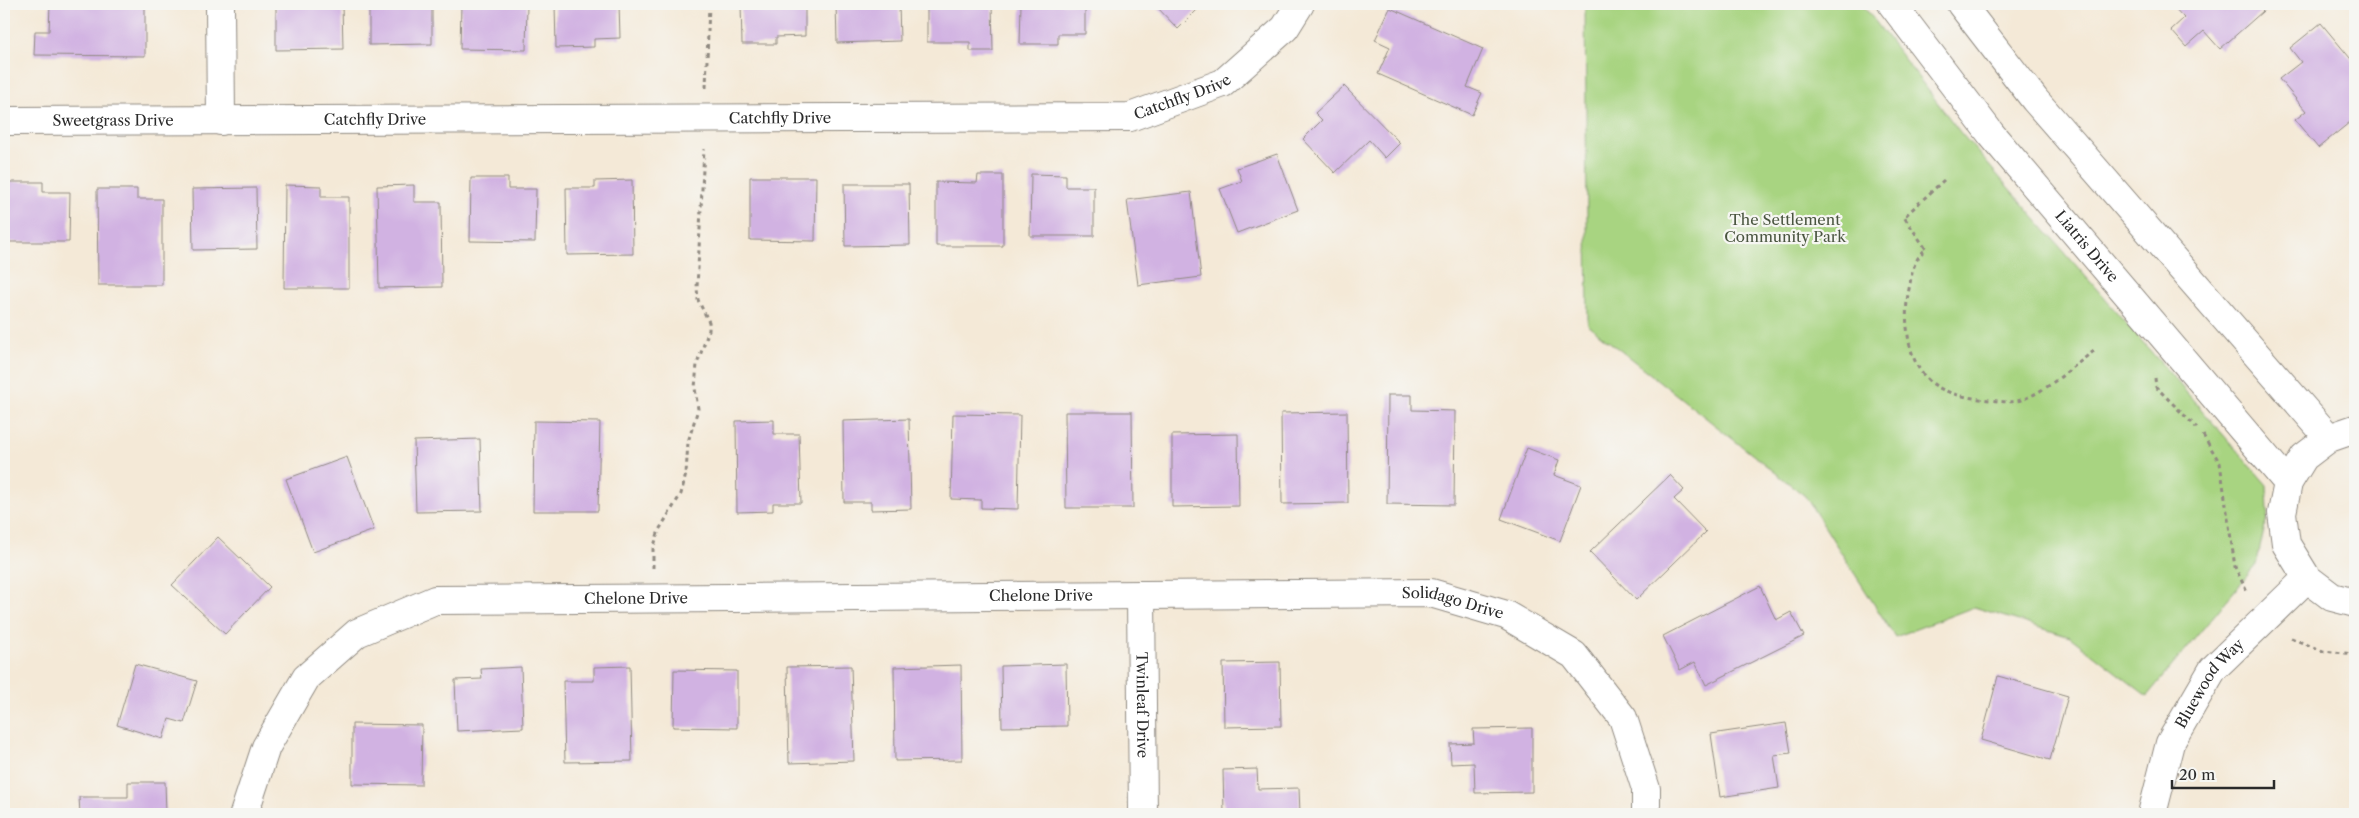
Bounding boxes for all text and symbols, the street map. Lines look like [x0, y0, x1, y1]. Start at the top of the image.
street label: Catchfly Drive [1131, 70, 1235, 124]
street label: Catchfly Drive [729, 108, 831, 127]
street label: Sweetgrass Drive [52, 110, 174, 130]
street label: Catchfly Drive [324, 110, 426, 129]
street label: Liatris Drive [2051, 206, 2123, 286]
park label: The Settlement Community Park [1724, 210, 1847, 246]
street label: Solidago Drive [1402, 583, 1506, 623]
street label: Chelone Drive [989, 585, 1093, 605]
street label: Chelone Drive [584, 588, 688, 608]
street label: Bluewood Way [2171, 634, 2248, 731]
street label: Twinleaf Drive [1133, 652, 1152, 758]
scale bar [2172, 758, 2274, 790]
text: 20 m [2179, 765, 2215, 784]

